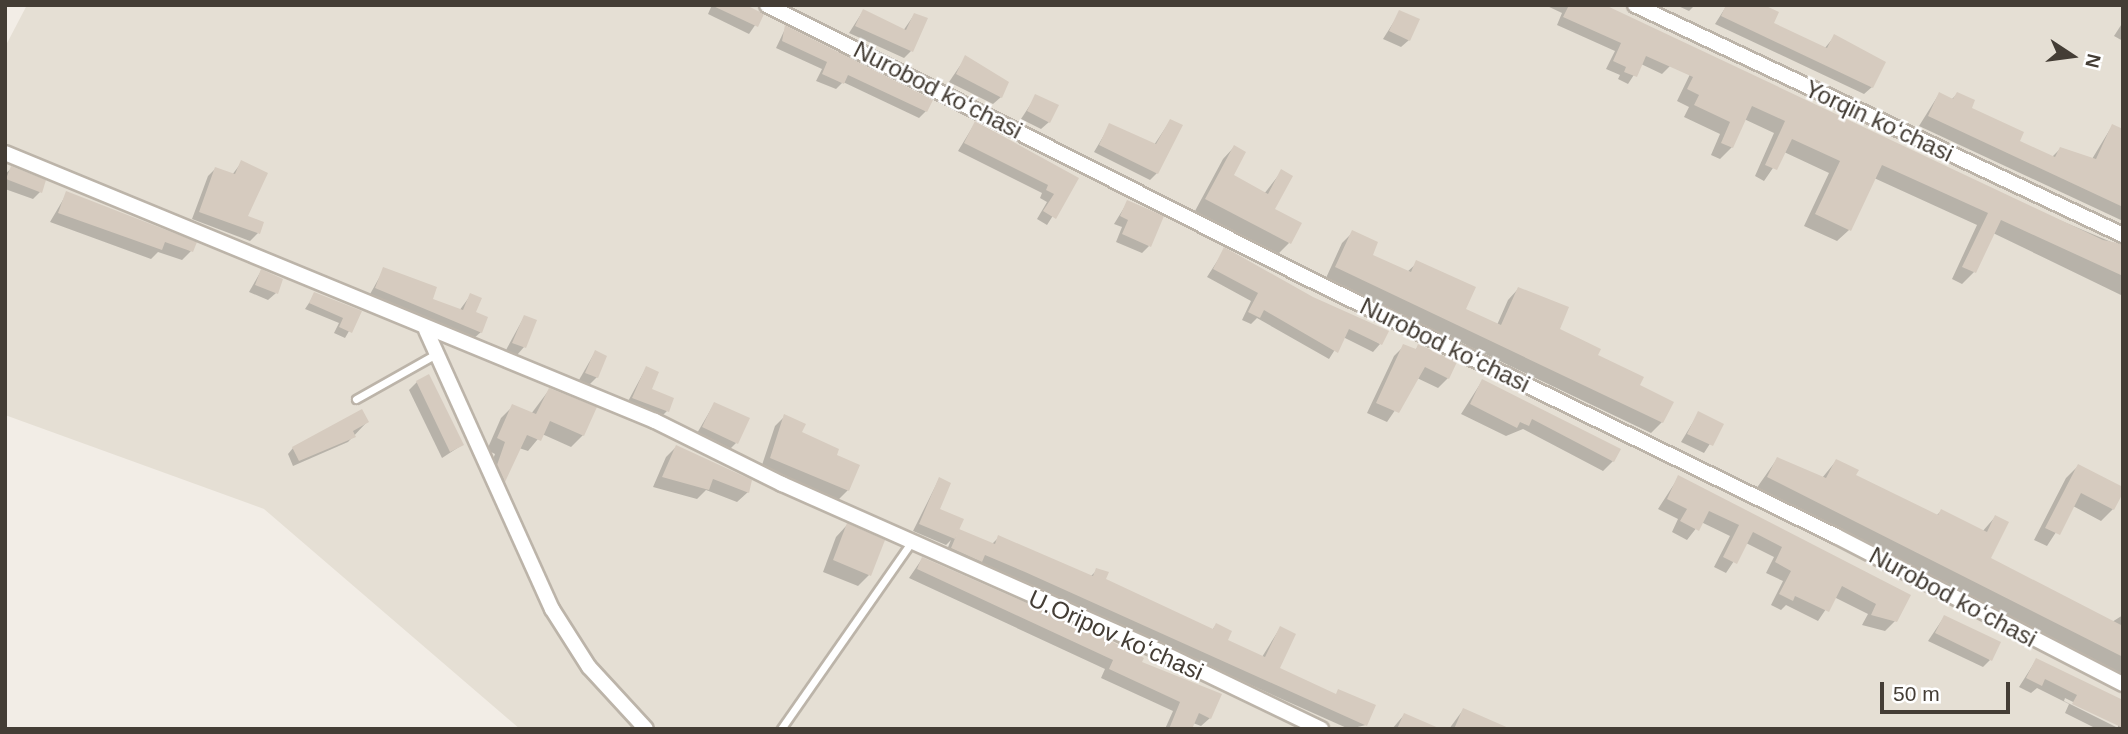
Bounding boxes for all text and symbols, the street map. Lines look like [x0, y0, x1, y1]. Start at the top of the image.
north arrow [2037, 21, 2107, 91]
street label: Nurobod koʻchasi [849, 35, 1027, 145]
text: N [2081, 52, 2105, 70]
street label: Yorqin koʻchasi [1800, 74, 1958, 168]
street label: Nurobod koʻchasi [1355, 291, 1535, 399]
street label: Nurobod koʻchasi [1864, 541, 2042, 653]
street label: U.Oripov koʻchasi [1024, 584, 1208, 686]
scale bar [1883, 668, 2012, 712]
text: 50 m [1893, 682, 1940, 705]

